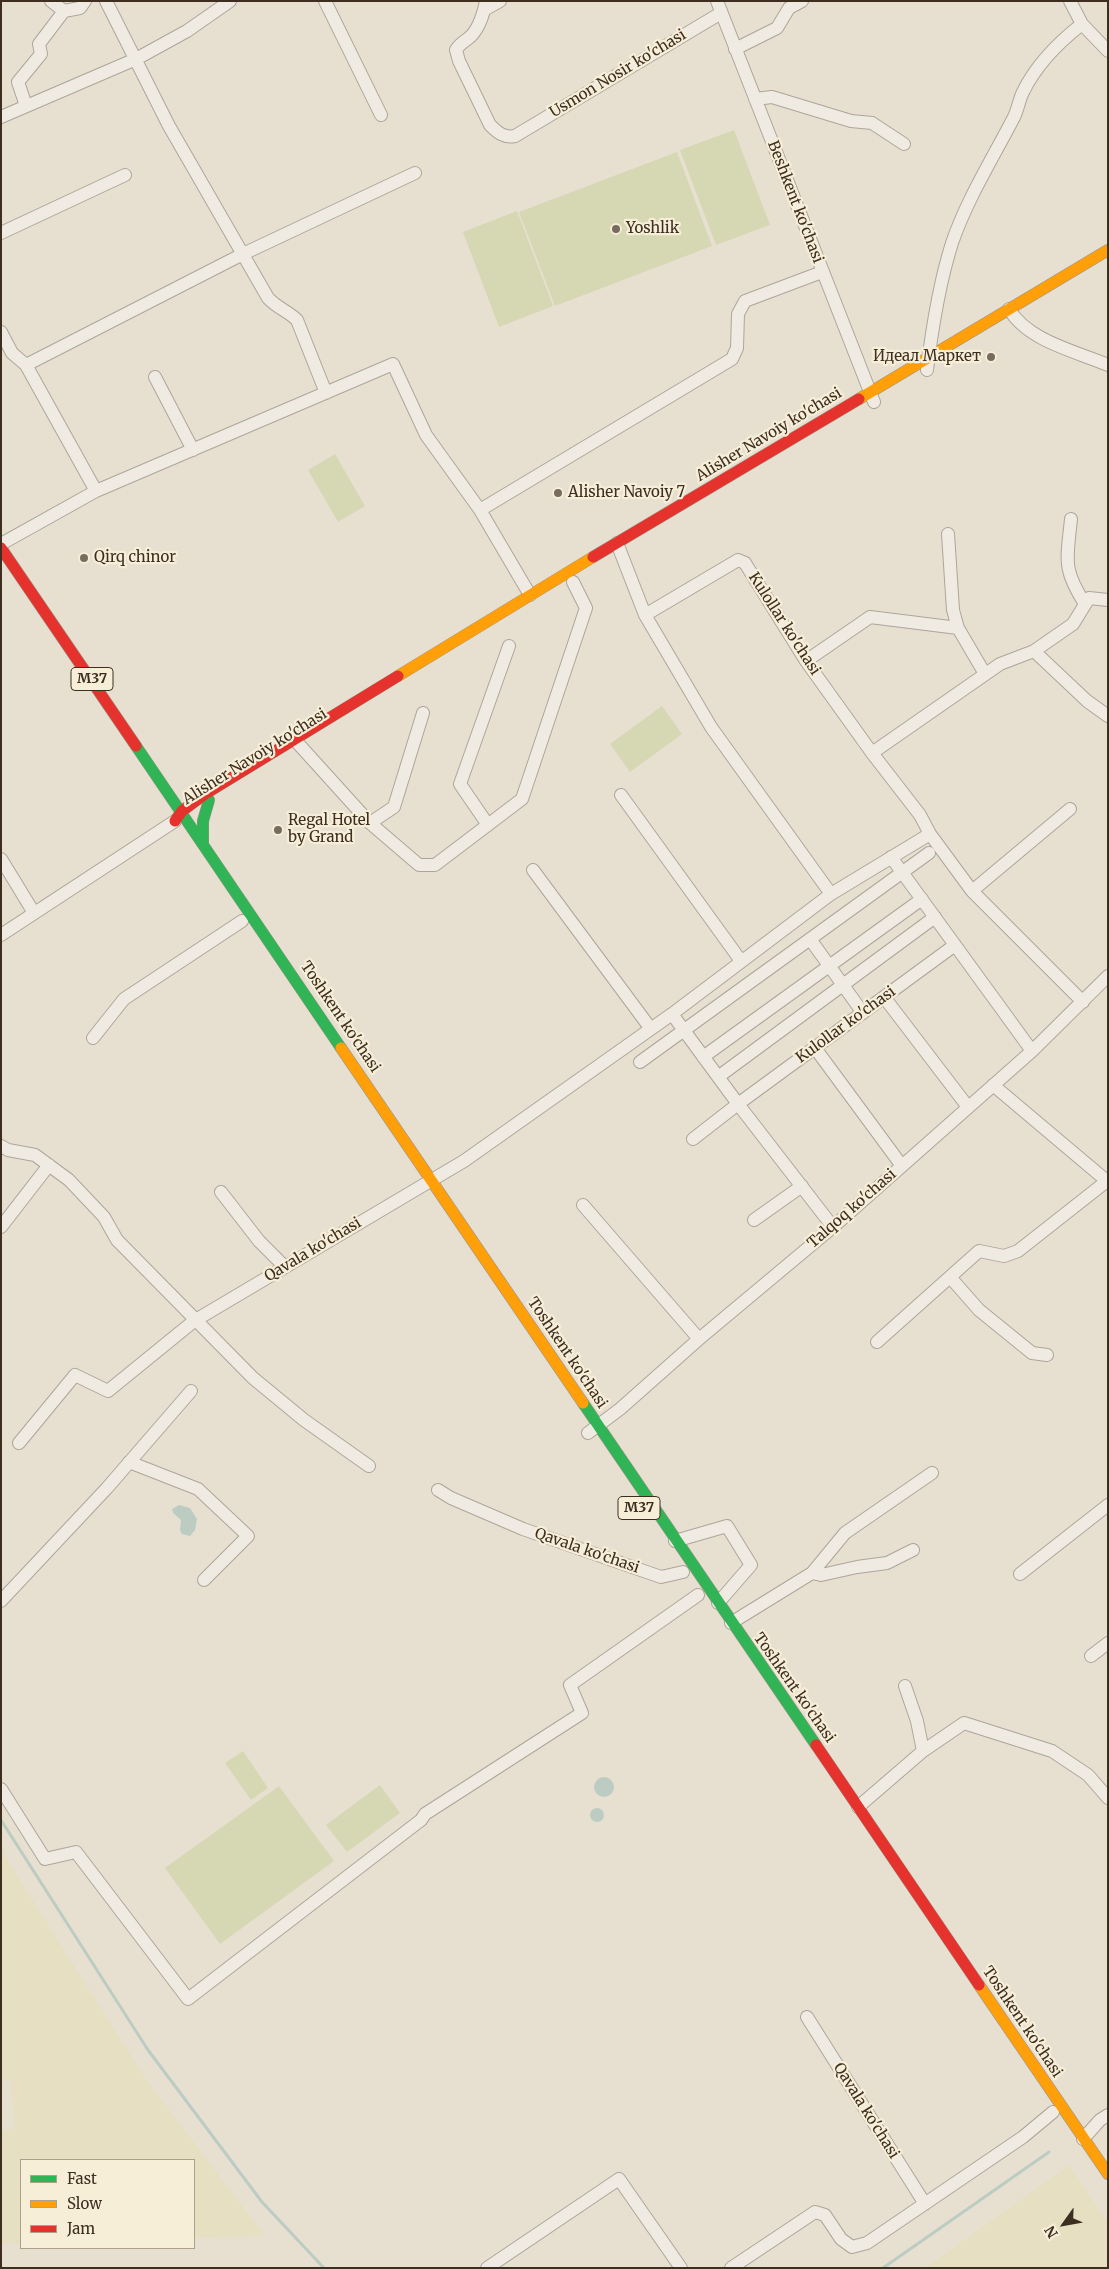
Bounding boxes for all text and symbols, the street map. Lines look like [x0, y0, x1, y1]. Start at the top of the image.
street label: Usmon Nosir ko'chasi [547, 26, 689, 122]
street label: Beshkent ko'chasi [763, 138, 827, 266]
place label: Yoshlik [626, 220, 679, 238]
marker: Yoshlik [610, 223, 622, 235]
place label: Идеал Маркет [873, 348, 981, 366]
marker: Идеал Маркет [985, 351, 997, 363]
street label: Alisher Navoiy ko'chasi [693, 384, 845, 486]
place label: Alisher Navoiy 7 [568, 484, 685, 502]
marker: Alisher Navoiy 7 [552, 487, 564, 499]
place label: Qirq chinor [94, 549, 176, 567]
marker: Qirq chinor [78, 552, 90, 564]
street label: Kulollar ko'chasi [744, 569, 824, 679]
road number: M37 [71, 668, 113, 691]
street label: Alisher Navoiy ko'chasi [180, 705, 330, 809]
place label: Regal Hotel by Grand [288, 812, 370, 847]
marker: Regal Hotel by Grand [272, 824, 284, 836]
street label: Toshkent ko'chasi [296, 958, 384, 1076]
street label: Kulollar ko'chasi [793, 983, 899, 1067]
street label: Talqoq ko'chasi [804, 1166, 900, 1252]
street label: Qavala ko'chasi [261, 1214, 365, 1286]
street label: Toshkent ko'chasi [523, 1294, 611, 1412]
road number: M37 [618, 1496, 660, 1520]
street label: Qavala ko'chasi [532, 1525, 642, 1577]
street label: Toshkent ko'chasi [749, 1630, 839, 1746]
street label: Toshkent ko'chasi [978, 1963, 1066, 2081]
street label: Qavala ko'chasi [829, 2060, 903, 2162]
legend [20, 2159, 195, 2249]
text: Fast [67, 2169, 97, 2188]
text: Slow [67, 2194, 102, 2213]
north arrow [1039, 2199, 1089, 2249]
text: Jam [67, 2219, 95, 2238]
text: N [1041, 2222, 1062, 2241]

